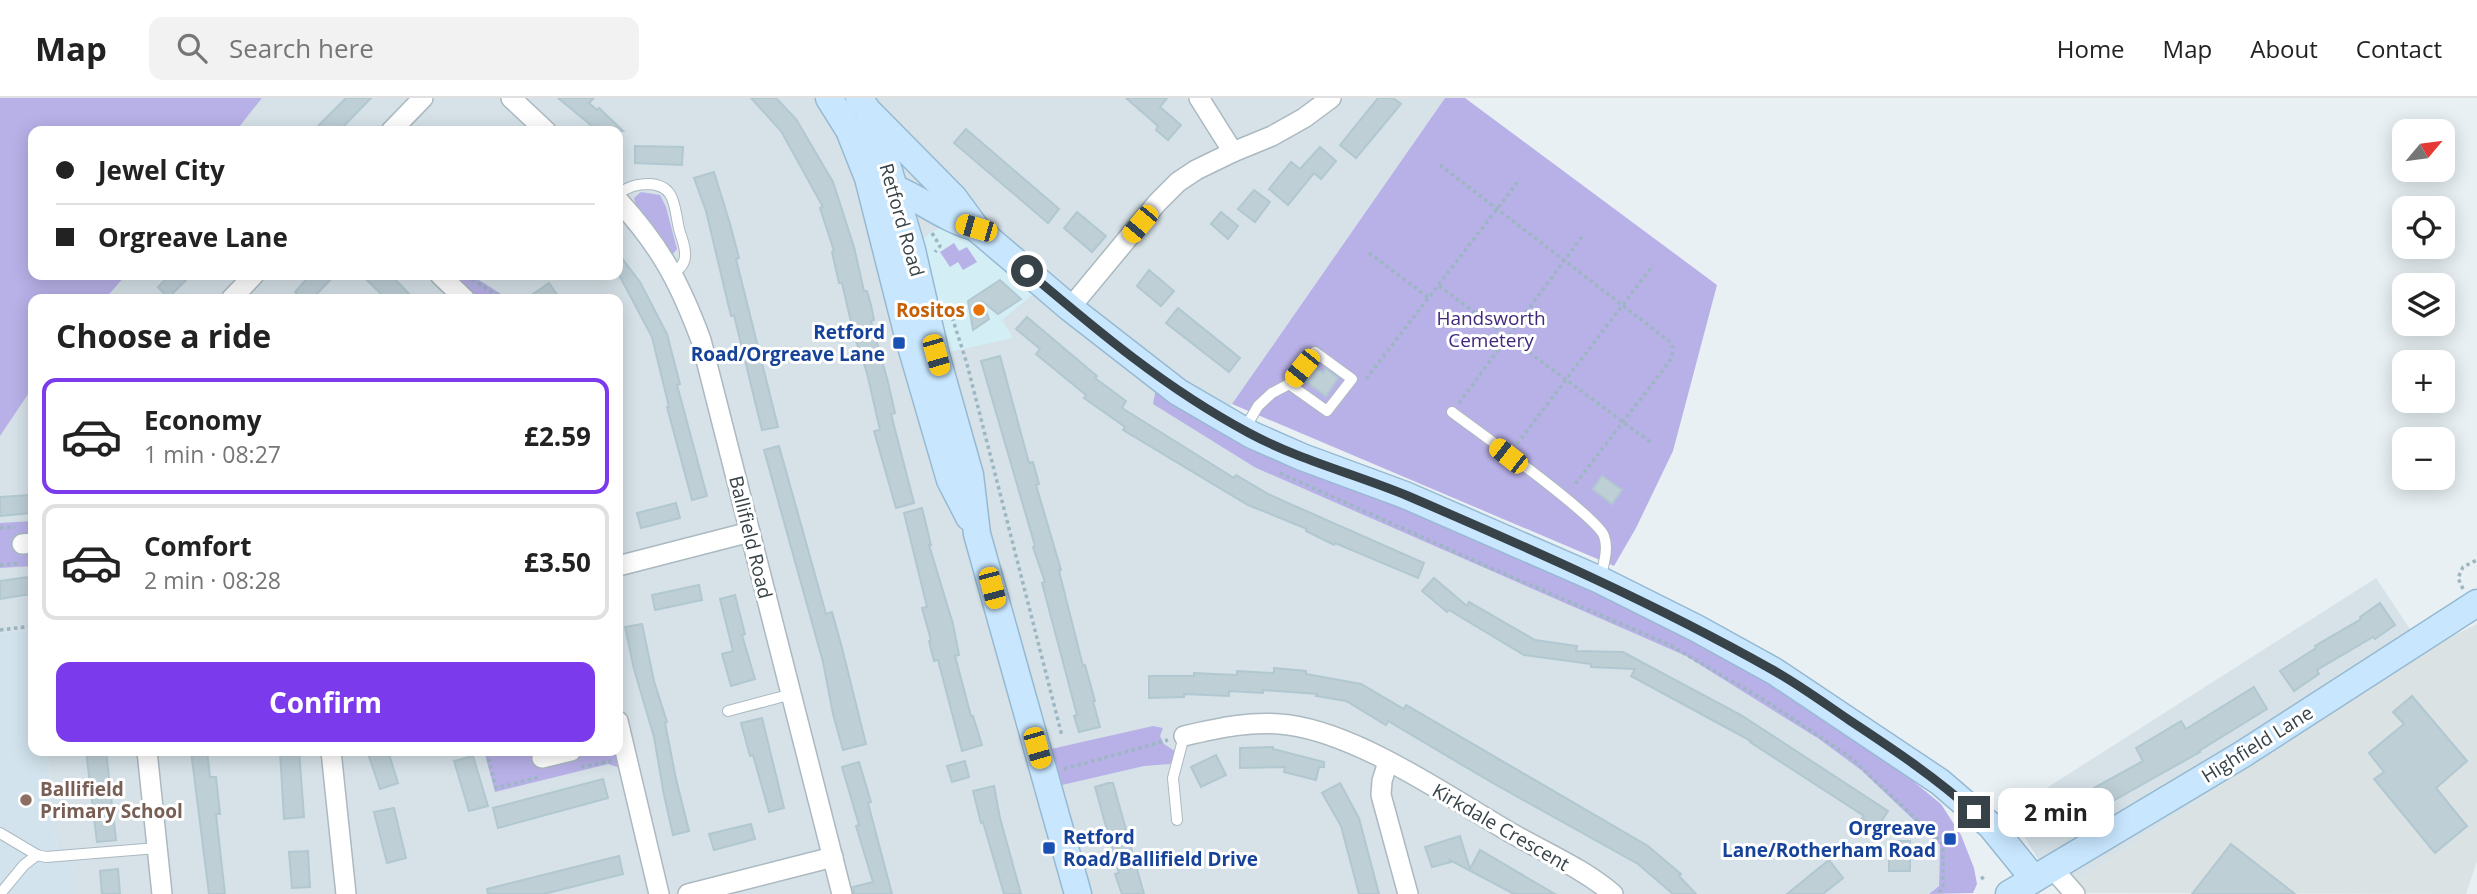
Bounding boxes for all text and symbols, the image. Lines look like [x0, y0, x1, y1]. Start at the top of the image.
search box [149, 17, 639, 80]
text: Map [35, 26, 107, 71]
icon: search [173, 29, 211, 67]
text: Search here [229, 30, 374, 66]
text: Home [2057, 32, 2125, 65]
text: Map [2163, 32, 2212, 65]
text: About [2250, 32, 2318, 65]
text: Contact [2356, 32, 2442, 65]
north arrow [2392, 119, 2455, 182]
map controls [2392, 119, 2455, 490]
text: Jewel City [98, 152, 225, 188]
street label: Retford Road [873, 160, 931, 280]
button: locate [2392, 196, 2455, 259]
car [1119, 201, 1162, 247]
car [953, 212, 1000, 244]
text: Orgreave Lane [98, 219, 288, 255]
route start [1011, 255, 1043, 287]
button: layers [2392, 273, 2455, 336]
place label: Rositos [896, 297, 965, 323]
marker: Rositos [971, 302, 987, 318]
park label: Handsworth Cemetery [1436, 305, 1546, 353]
text: Choose a ride [56, 314, 271, 357]
place label: Retford Road/Orgreave Lane [691, 319, 885, 367]
car [921, 332, 952, 378]
marker: Retford Road/Orgreave Lane [891, 335, 907, 351]
car [1281, 345, 1324, 391]
button: + [2392, 350, 2455, 413]
text: Economy [144, 402, 262, 438]
icon: car [60, 405, 123, 468]
text: £2.59 [524, 418, 591, 454]
button: − [2392, 427, 2455, 490]
car [1485, 435, 1532, 477]
text: 1 min · 08:27 [144, 438, 281, 470]
street label: Ballifield Road [723, 473, 779, 601]
text: Comfort [144, 528, 251, 564]
icon: car [60, 531, 123, 594]
text: £3.50 [524, 544, 591, 580]
text: 2 min · 08:28 [144, 564, 281, 596]
car [977, 565, 1008, 611]
button: Confirm [56, 662, 595, 742]
street label: Highfield Lane [2196, 699, 2318, 789]
car [1022, 725, 1053, 771]
place label: Ballifield Primary School [40, 776, 183, 824]
street label: Kirkdale Crescent [1428, 777, 1575, 877]
callout: 2 min [1998, 788, 2114, 836]
marker: Ballifield Primary School [18, 792, 34, 808]
route end [1958, 796, 1990, 828]
text: 2 min [2024, 796, 2088, 828]
place label: Orgreave Lane/Rotherham Road [1722, 815, 1936, 863]
place label: Retford Road/Ballifield Drive [1063, 824, 1258, 872]
marker: Orgreave Lane/Rotherham Road [1942, 831, 1958, 847]
marker: Retford Road/Ballifield Drive [1041, 840, 1057, 856]

